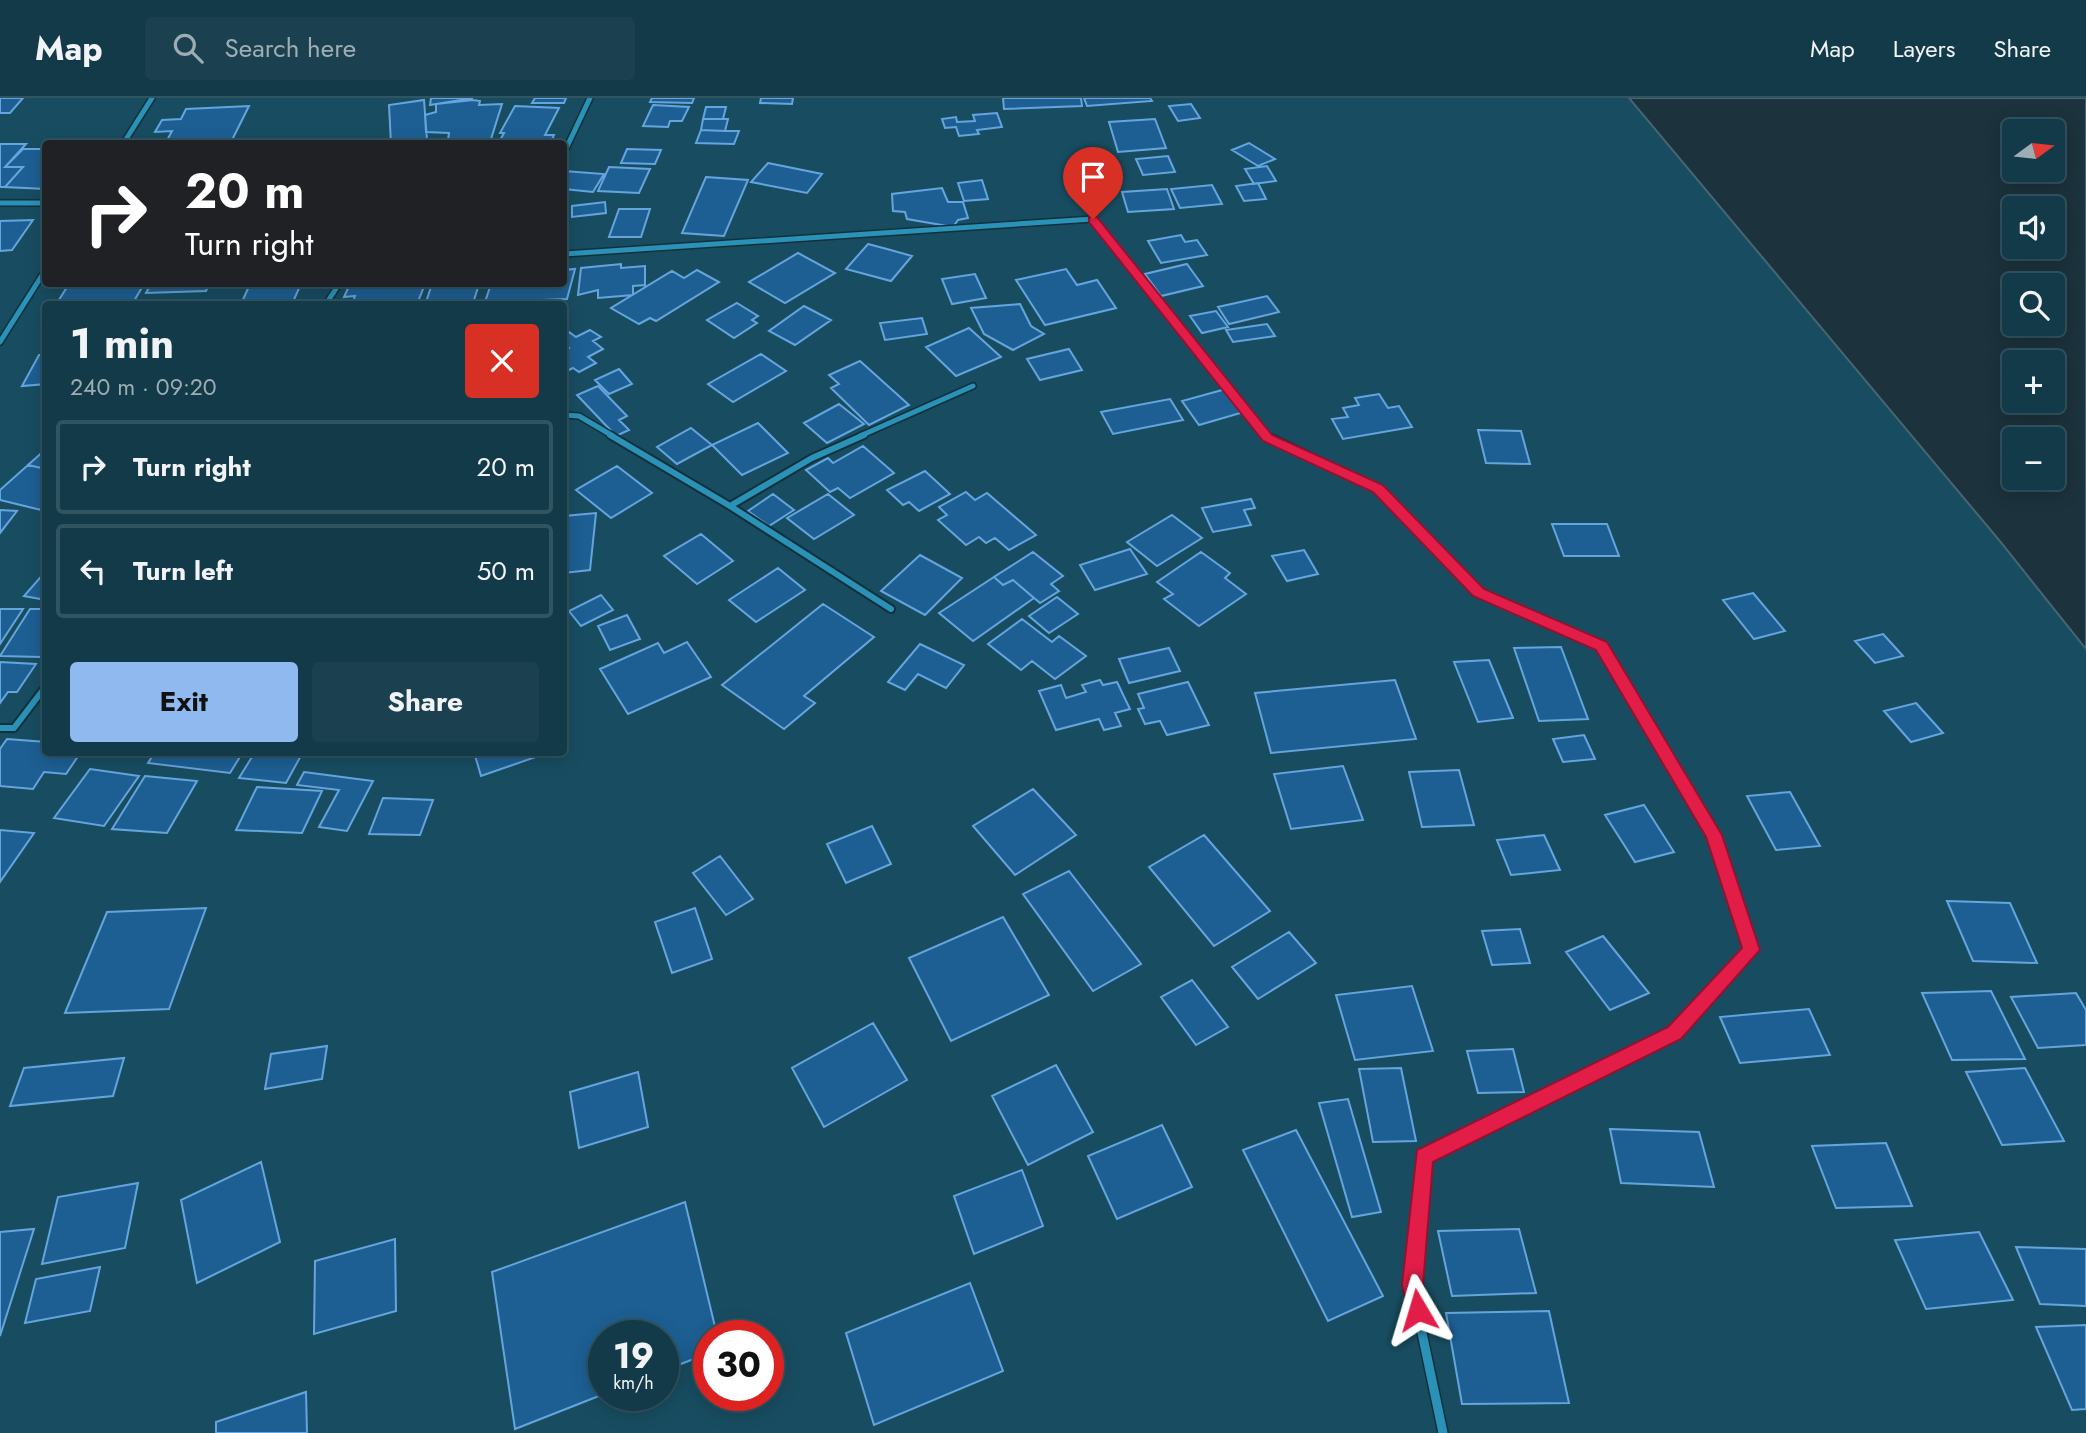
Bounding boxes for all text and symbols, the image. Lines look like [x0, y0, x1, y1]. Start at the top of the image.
search box [145, 17, 635, 80]
text: Map [35, 25, 103, 72]
icon: search [169, 29, 207, 67]
text: Search here [225, 29, 356, 67]
text: Map [1810, 31, 1855, 66]
text: Layers [1893, 31, 1955, 66]
text: Share [1993, 31, 2051, 66]
north arrow [2002, 119, 2065, 182]
map controls [2002, 119, 2065, 490]
pin [1063, 147, 1123, 219]
text: 20 m [185, 156, 304, 226]
icon: arrive [1074, 158, 1112, 196]
icon: right [70, 168, 161, 259]
button: sound [2002, 196, 2065, 259]
text: Turn right [185, 221, 314, 267]
button: search [2002, 273, 2065, 336]
text: 1 min [70, 313, 174, 374]
button: close [465, 324, 539, 398]
button: + [2002, 350, 2065, 413]
text: 240 m · 09:20 [70, 370, 217, 404]
button: − [2002, 427, 2065, 490]
icon: right [74, 448, 112, 486]
text: Turn right [133, 448, 251, 486]
text: 20 m [477, 448, 535, 486]
icon: left [74, 552, 112, 590]
text: Turn left [133, 552, 233, 590]
text: 50 m [477, 552, 535, 590]
button: Exit [70, 662, 298, 742]
button: Share [312, 662, 539, 742]
position arrow [1381, 1273, 1455, 1347]
speed limit sign: 30 [693, 1320, 784, 1411]
text: 19 [613, 1331, 654, 1381]
text: km/h [613, 1370, 654, 1396]

